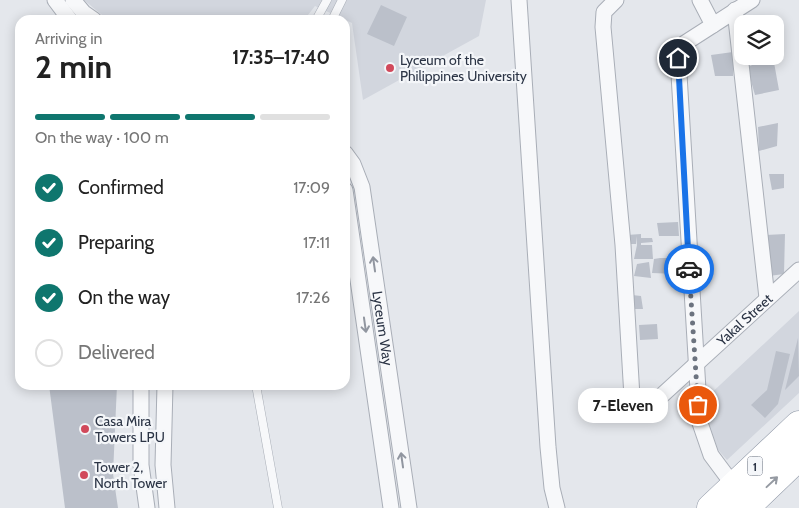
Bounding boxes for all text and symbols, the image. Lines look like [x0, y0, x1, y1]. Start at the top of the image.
map controls [734, 15, 784, 65]
button: layers [734, 15, 784, 65]
text: Arriving in [35, 29, 102, 48]
pin [657, 37, 699, 79]
icon: home [664, 44, 692, 72]
text: 17:35–17:40 [232, 46, 330, 69]
text: 2 min [35, 47, 112, 86]
place label: Lyceum of the Philippines University [400, 51, 527, 85]
marker: Lyceum of the Philippines University [384, 62, 396, 74]
text: On the way · 100 m [35, 128, 169, 147]
icon: check [35, 174, 63, 202]
text: Confirmed [78, 176, 164, 199]
text: 17:09 [293, 178, 330, 197]
icon: check [35, 229, 63, 257]
text: Preparing [78, 231, 154, 254]
text: 17:11 [303, 233, 330, 252]
courier [664, 244, 714, 294]
icon: car [675, 255, 703, 283]
one-way arrow [369, 257, 379, 273]
icon: check [35, 284, 63, 312]
text: On the way [78, 286, 170, 309]
text: 17:26 [296, 288, 330, 307]
street label: Lyceum Way [368, 290, 397, 367]
street label: Yakal Street [712, 290, 776, 350]
one-way arrow [361, 316, 371, 332]
text: Delivered [78, 341, 155, 364]
pin [677, 384, 719, 426]
callout: 7-Eleven [578, 388, 668, 422]
icon: bag [684, 391, 712, 419]
text: 7-Eleven [593, 396, 653, 415]
place label: Casa Mira Towers LPU [95, 412, 165, 446]
marker: Casa Mira Towers LPU [79, 423, 91, 435]
one-way arrow [397, 452, 407, 468]
road number: 1 [748, 456, 762, 476]
place label: Tower 2, North Tower [94, 458, 167, 492]
marker: Tower 2, North Tower [78, 469, 90, 481]
one-way arrow [765, 476, 778, 488]

